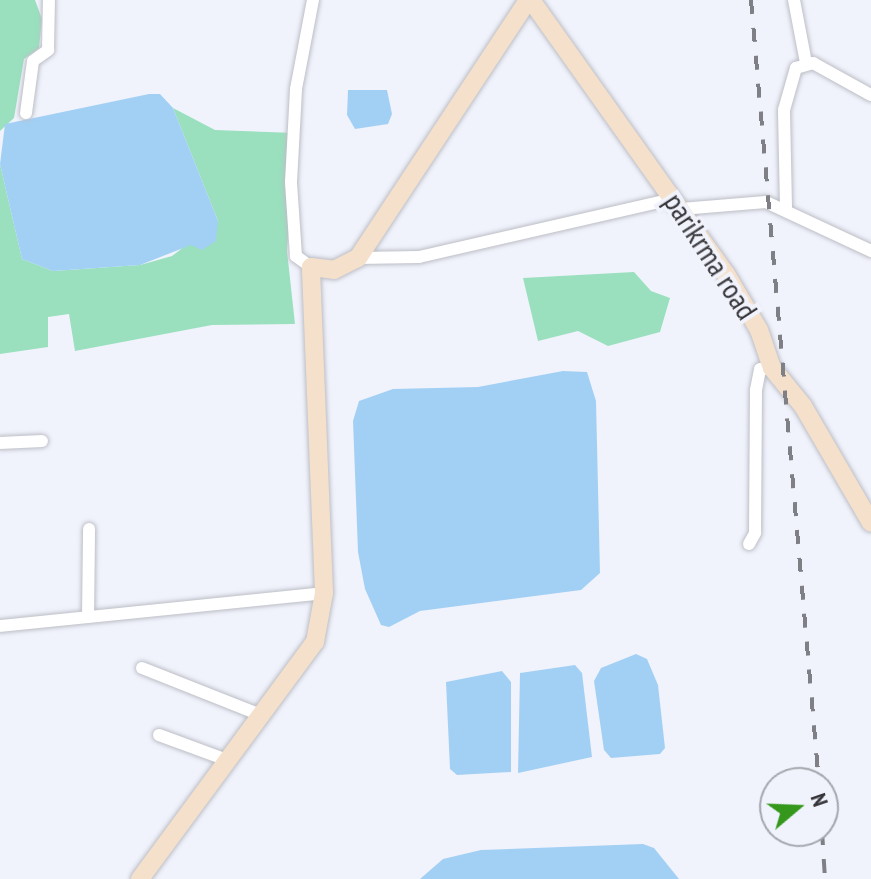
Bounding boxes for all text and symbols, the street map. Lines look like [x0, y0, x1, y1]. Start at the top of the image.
street label: parikrma road [657, 186, 765, 326]
north arrow [759, 767, 839, 847]
text: N [805, 790, 835, 810]

